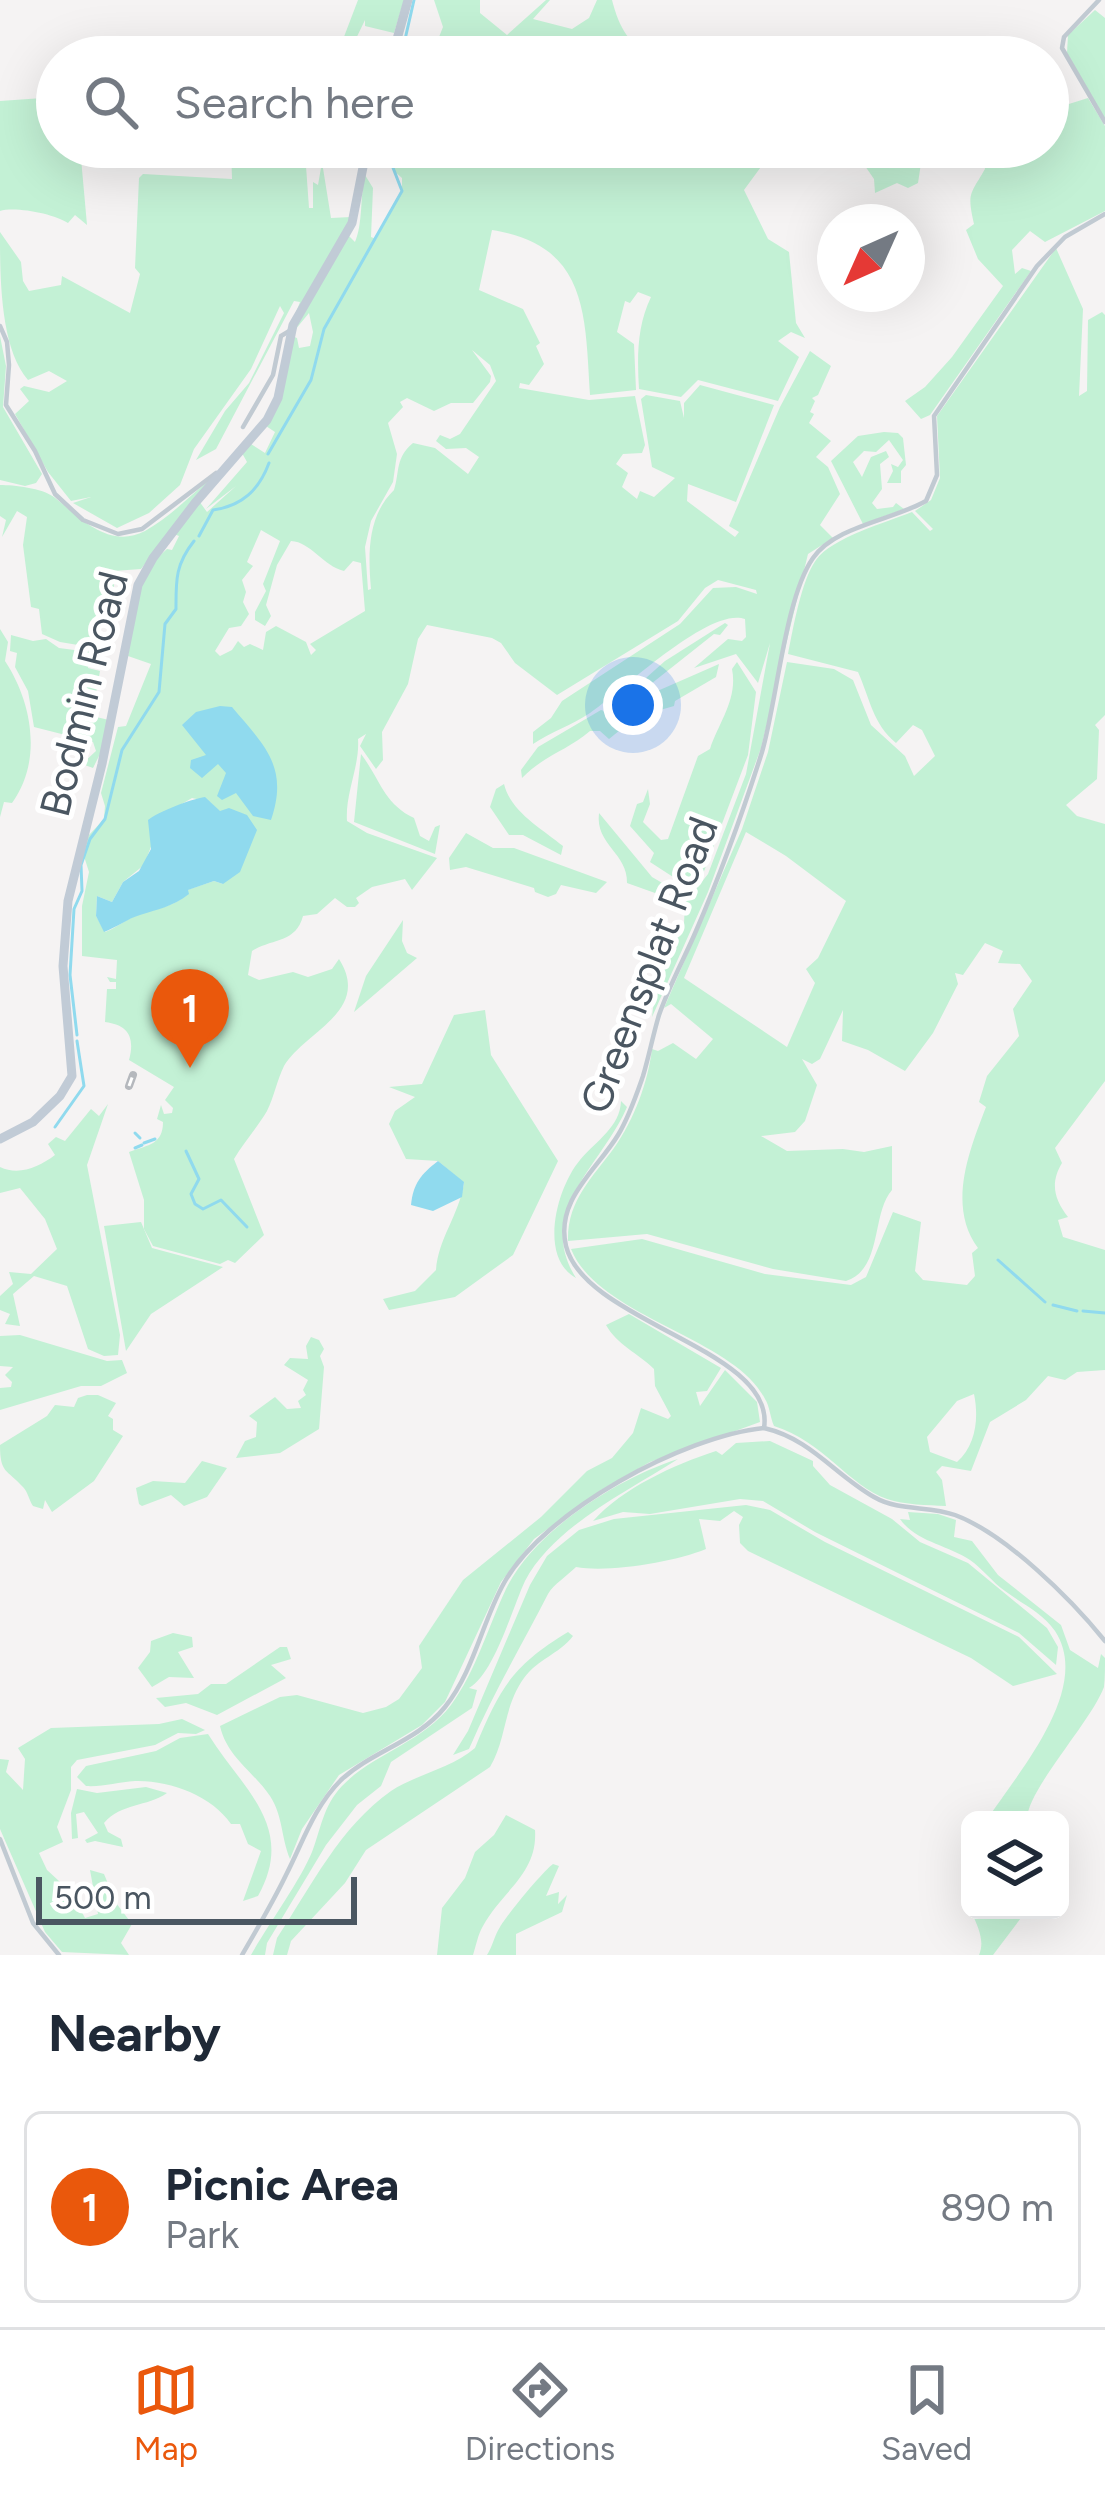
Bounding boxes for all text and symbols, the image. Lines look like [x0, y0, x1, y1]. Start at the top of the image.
search box [36, 36, 1069, 168]
icon: search [78, 69, 144, 135]
text: Search here [174, 75, 414, 129]
north arrow [817, 204, 925, 312]
street label: Bodmin Road [29, 566, 139, 822]
your location [603, 675, 663, 735]
street label: Greensplat Road [569, 810, 729, 1120]
pin: 1 [151, 969, 229, 1068]
map controls [961, 1811, 1069, 1919]
button: layers [961, 1811, 1069, 1919]
scale bar [36, 1871, 357, 1924]
text: 500 m [54, 1878, 152, 1917]
text: Nearby [48, 2003, 221, 2064]
text: Picnic Area [165, 2157, 399, 2211]
text: 1 [82, 2184, 98, 2231]
text: 890 m [940, 2184, 1054, 2231]
text: Park [165, 2211, 239, 2258]
tab: Map [133, 2357, 199, 2468]
tab: Directions [465, 2357, 615, 2468]
tab: Saved [881, 2357, 972, 2468]

